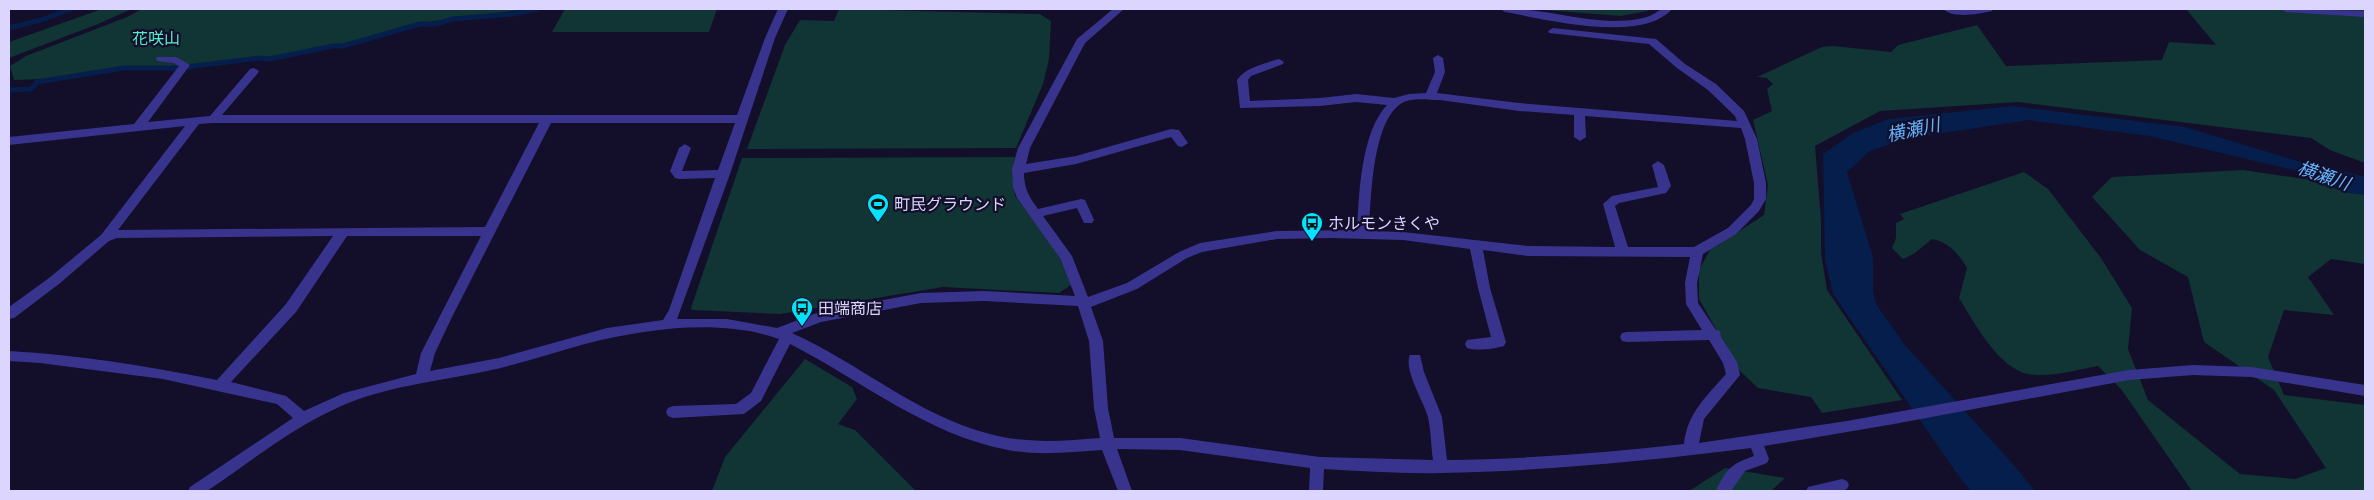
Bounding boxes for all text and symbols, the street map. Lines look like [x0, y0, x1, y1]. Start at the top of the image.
park label: 花咲山 [132, 29, 180, 47]
water label: 横瀬川 [1885, 113, 1943, 144]
water label: 横瀬川 [2295, 157, 2355, 194]
sports icon: 町民グラウンド [866, 192, 890, 223]
place label: 町民グラウンド [894, 195, 1006, 213]
bus stop icon: ホルモンきくや [1300, 211, 1324, 242]
place label: ホルモンきくや [1328, 214, 1440, 232]
bus stop icon: 田端商店 [790, 296, 814, 327]
place label: 田端商店 [818, 299, 882, 317]

